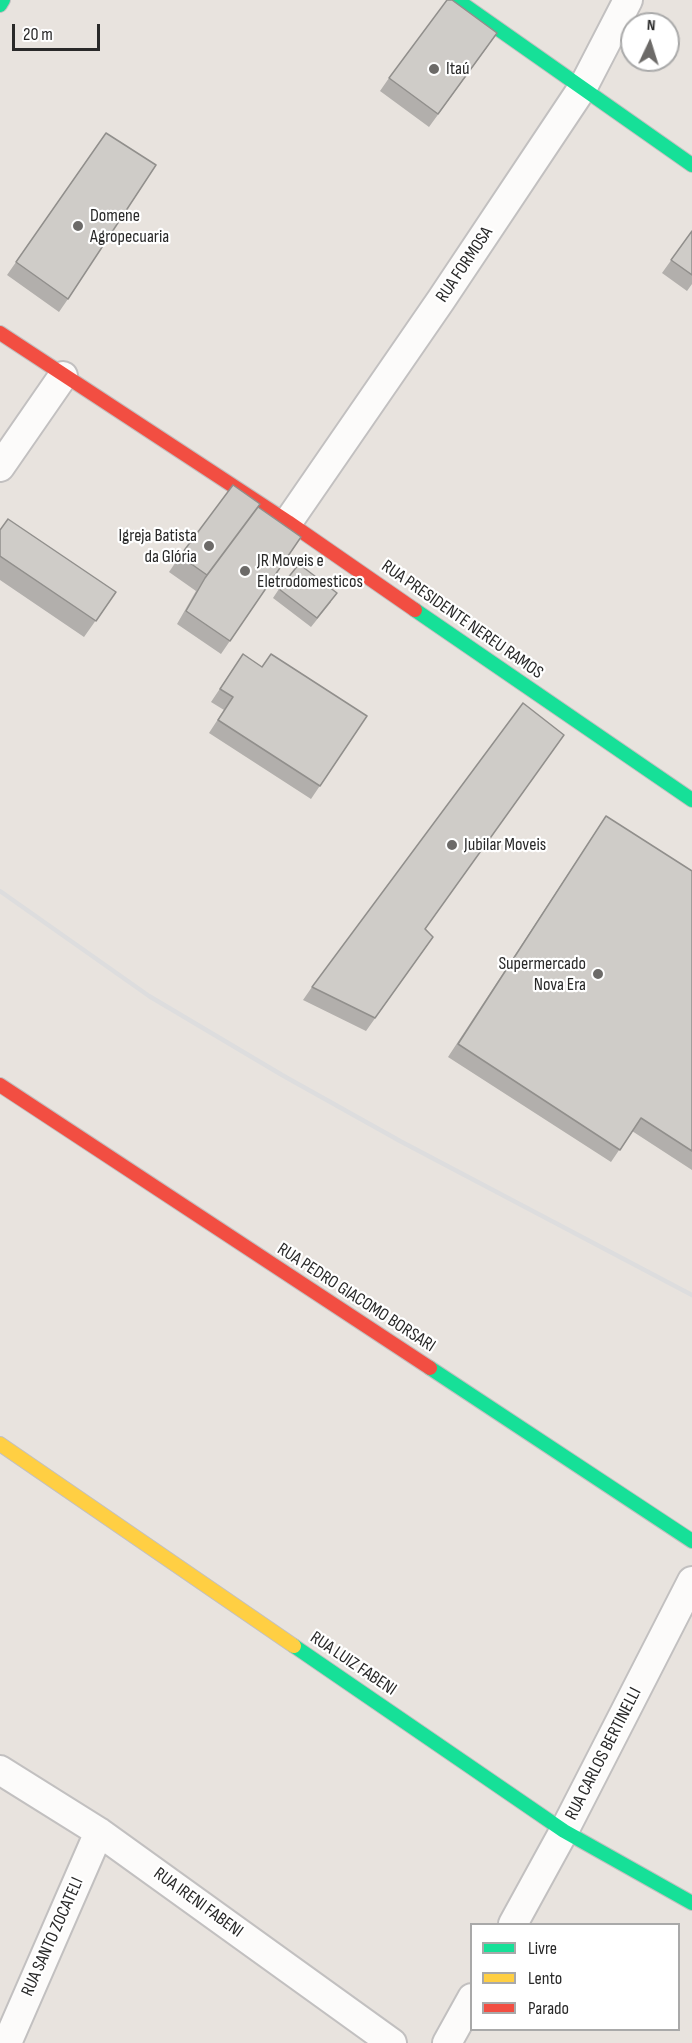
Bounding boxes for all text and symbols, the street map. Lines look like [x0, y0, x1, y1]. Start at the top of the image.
scale bar [15, 12, 104, 50]
north arrow [620, 12, 680, 72]
text: N [646, 16, 656, 35]
text: 20 m [23, 24, 53, 45]
place label: Itaú [446, 58, 469, 80]
marker: Itaú [427, 62, 441, 76]
place label: Domene Agropecuaria [90, 205, 169, 248]
marker: Domene Agropecuaria [71, 219, 85, 233]
street label: RUA FORMOSA [432, 223, 498, 307]
place label: Igreja Batista da Glória [118, 525, 197, 568]
marker: Igreja Batista da Glória [202, 539, 216, 553]
place label: JR Moveis e Eletrodomesticos [257, 550, 363, 592]
street label: RUA PRESIDENTE NEREU RAMOS [377, 556, 547, 684]
marker: JR Moveis e Eletrodomesticos [238, 564, 252, 578]
place label: Jubilar Moveis [464, 834, 546, 856]
marker: Jubilar Moveis [445, 838, 459, 852]
place label: Supermercado Nova Era [498, 953, 586, 996]
marker: Supermercado Nova Era [591, 967, 605, 981]
street label: RUA PEDRO GIACOMO BORSARI [273, 1239, 439, 1357]
street label: RUA LUIZ FABENI [306, 1627, 400, 1701]
street label: RUA CARLOS BERTINELLI [561, 1684, 647, 1824]
street label: RUA IRENI FABENI [149, 1863, 247, 1943]
street label: RUA SANTO ZOCATELI [17, 1874, 89, 2000]
legend [470, 1923, 680, 2031]
text: Livre [528, 1938, 557, 1959]
text: Lento [528, 1968, 562, 1989]
text: Parado [528, 1998, 569, 2019]

